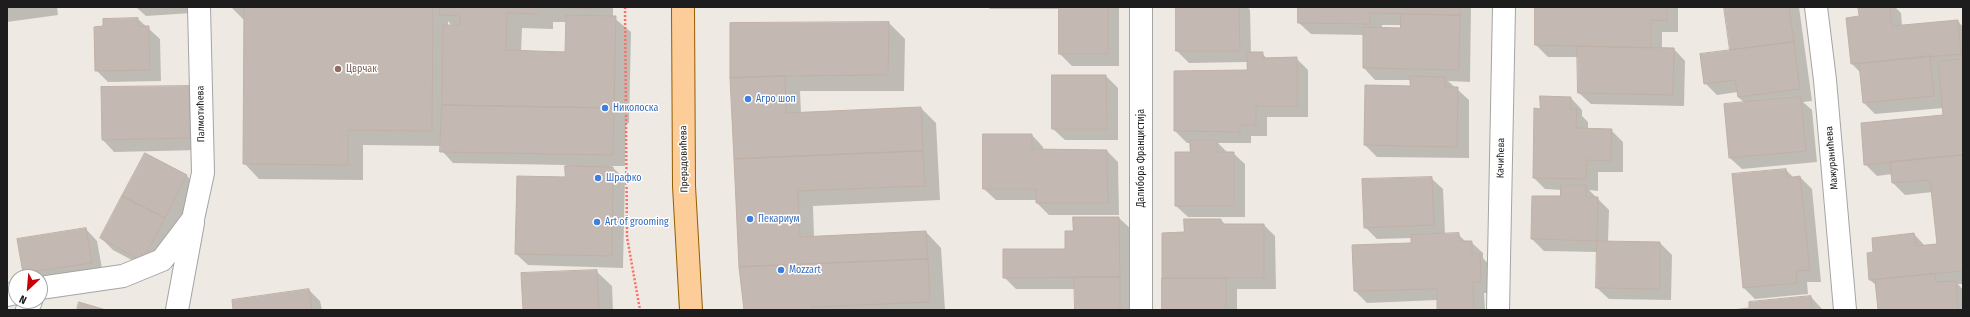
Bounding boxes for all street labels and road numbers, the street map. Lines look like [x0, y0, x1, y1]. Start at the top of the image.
street label: Палмотићева [195, 86, 207, 142]
street label: Далибора Францистија [1135, 109, 1147, 207]
street label: Прерадовићева [677, 125, 691, 193]
street label: Мажуранићева [1823, 126, 1841, 190]
street label: Качићева [1495, 138, 1507, 178]

